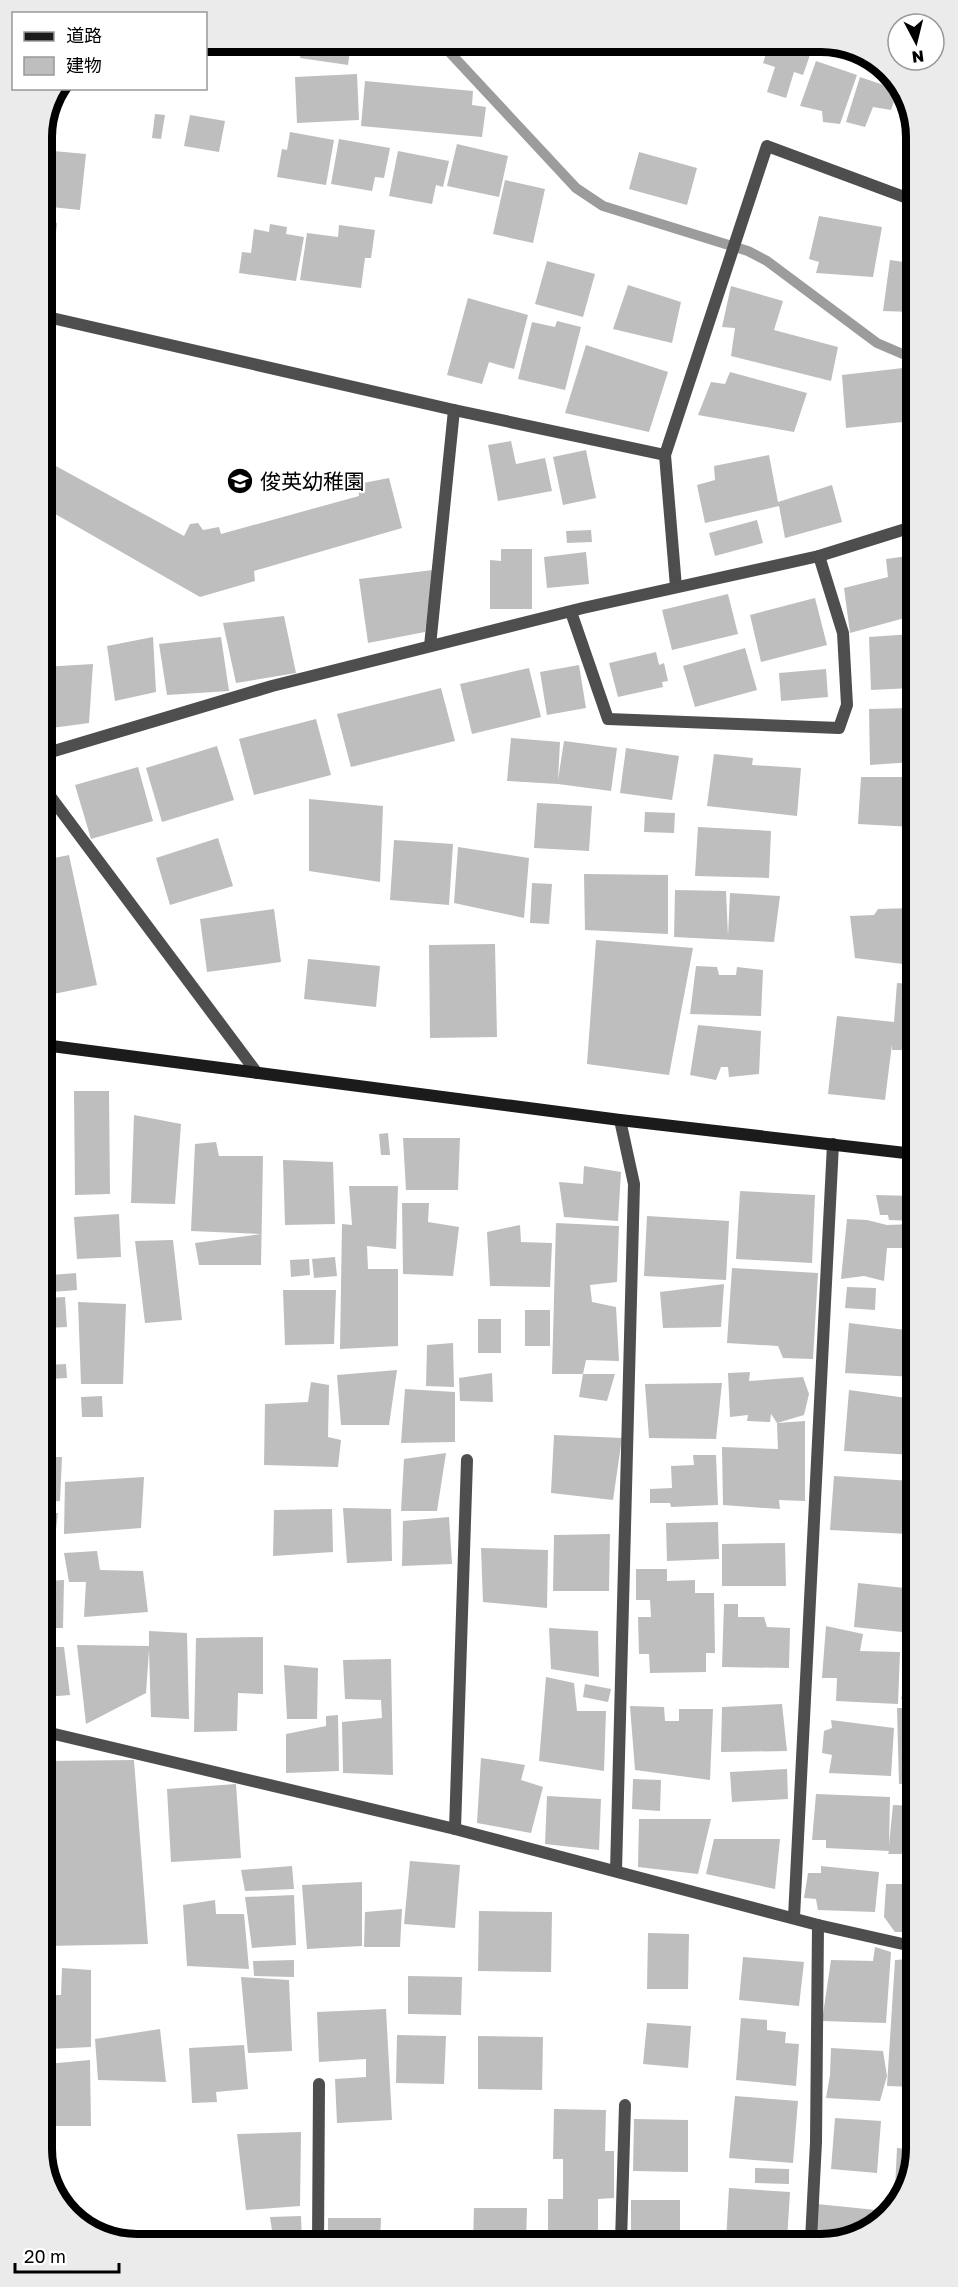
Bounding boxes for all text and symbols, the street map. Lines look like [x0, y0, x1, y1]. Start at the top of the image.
legend [12, 12, 207, 90]
north arrow [886, 12, 946, 72]
text: 道路 [66, 24, 102, 46]
text: N [911, 46, 925, 68]
text: 建物 [66, 54, 102, 76]
school or university icon: 俊英幼稚園 [225, 466, 255, 496]
place label: 俊英幼稚園 [260, 468, 365, 494]
scale bar [15, 2236, 118, 2274]
text: 20 m [24, 2245, 66, 2267]

